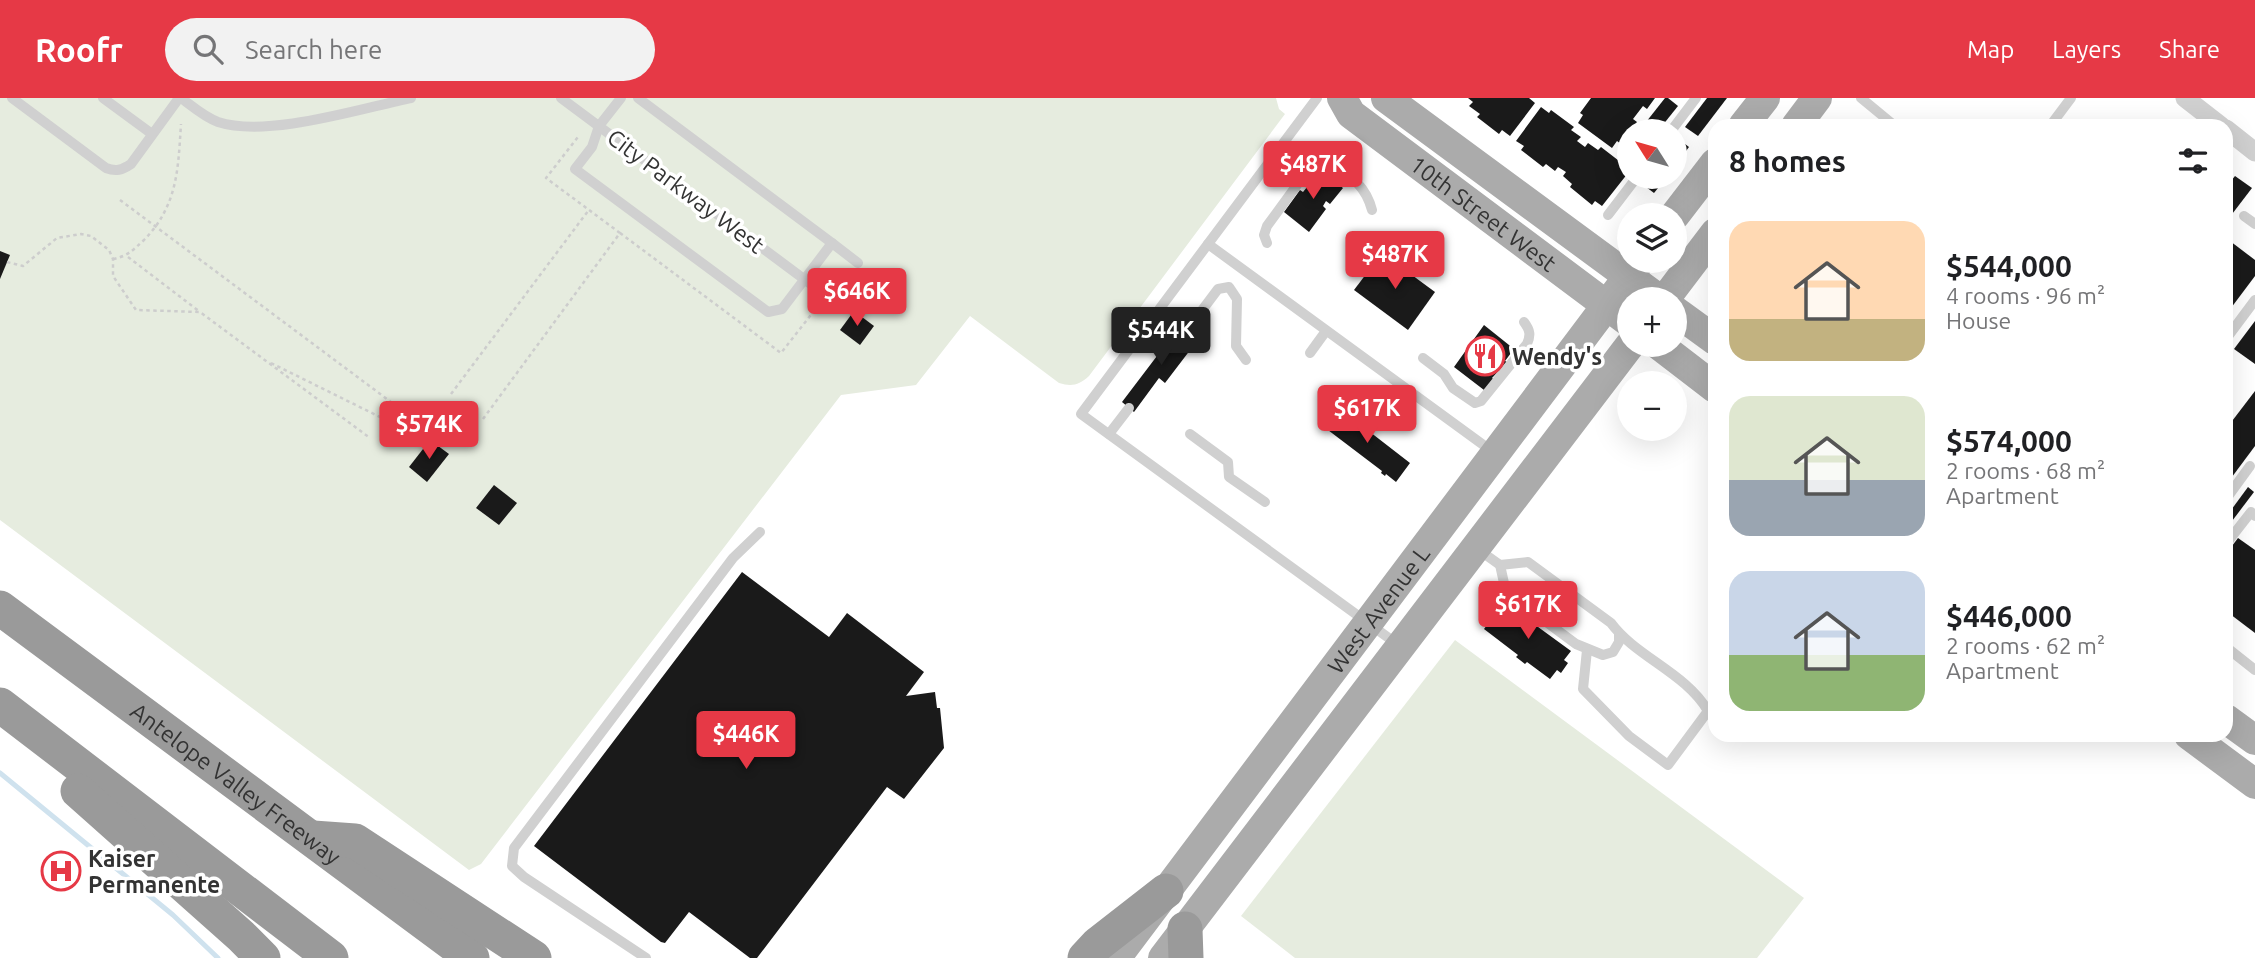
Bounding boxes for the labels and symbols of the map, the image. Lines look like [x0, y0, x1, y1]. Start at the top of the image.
north arrow [1617, 119, 1687, 189]
street label: City Parkway West [603, 124, 769, 258]
pin: $487K [1264, 141, 1362, 201]
street label: 10th Street West [1406, 151, 1561, 276]
pin: $487K [1346, 232, 1444, 291]
pin: $646K [808, 268, 906, 328]
pin: $544K [1112, 308, 1210, 367]
restaurant icon: Wendy's [1464, 335, 1506, 377]
place label: Wendy's [1512, 344, 1602, 369]
pin: $617K [1318, 386, 1416, 445]
pin: $574K [380, 402, 478, 461]
street label: West Avenue L [1322, 541, 1434, 678]
pin: $617K [1479, 582, 1577, 641]
street label: Antelope Valley Freeway [126, 697, 346, 869]
pin: $446K [697, 712, 795, 771]
place label: Kaiser Permanente [88, 846, 220, 897]
hospital icon: Kaiser Permanente [40, 850, 82, 892]

